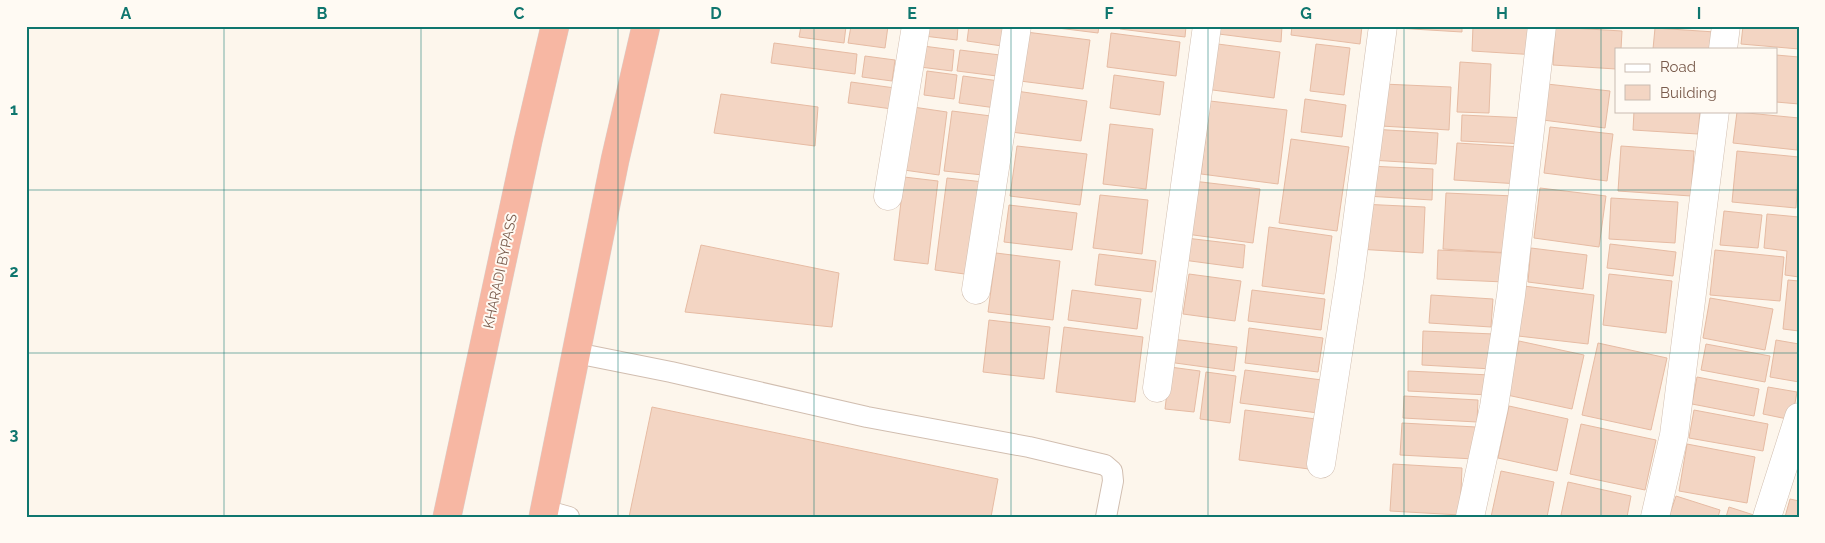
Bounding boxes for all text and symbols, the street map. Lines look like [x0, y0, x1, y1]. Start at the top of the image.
text: A [121, 4, 132, 23]
text: B [317, 4, 328, 23]
text: C [514, 4, 525, 23]
text: D [710, 4, 722, 23]
text: E [907, 4, 917, 23]
text: F [1104, 4, 1114, 23]
text: G [1300, 4, 1312, 23]
text: H [1496, 4, 1508, 23]
text: I [1697, 4, 1701, 23]
legend [1615, 48, 1778, 112]
text: Road [1660, 58, 1696, 76]
text: Building [1660, 84, 1717, 102]
text: 1 [10, 100, 18, 119]
street label: KHARADI BYPASS [480, 212, 520, 330]
text: 2 [9, 262, 19, 281]
text: 3 [10, 425, 19, 444]

